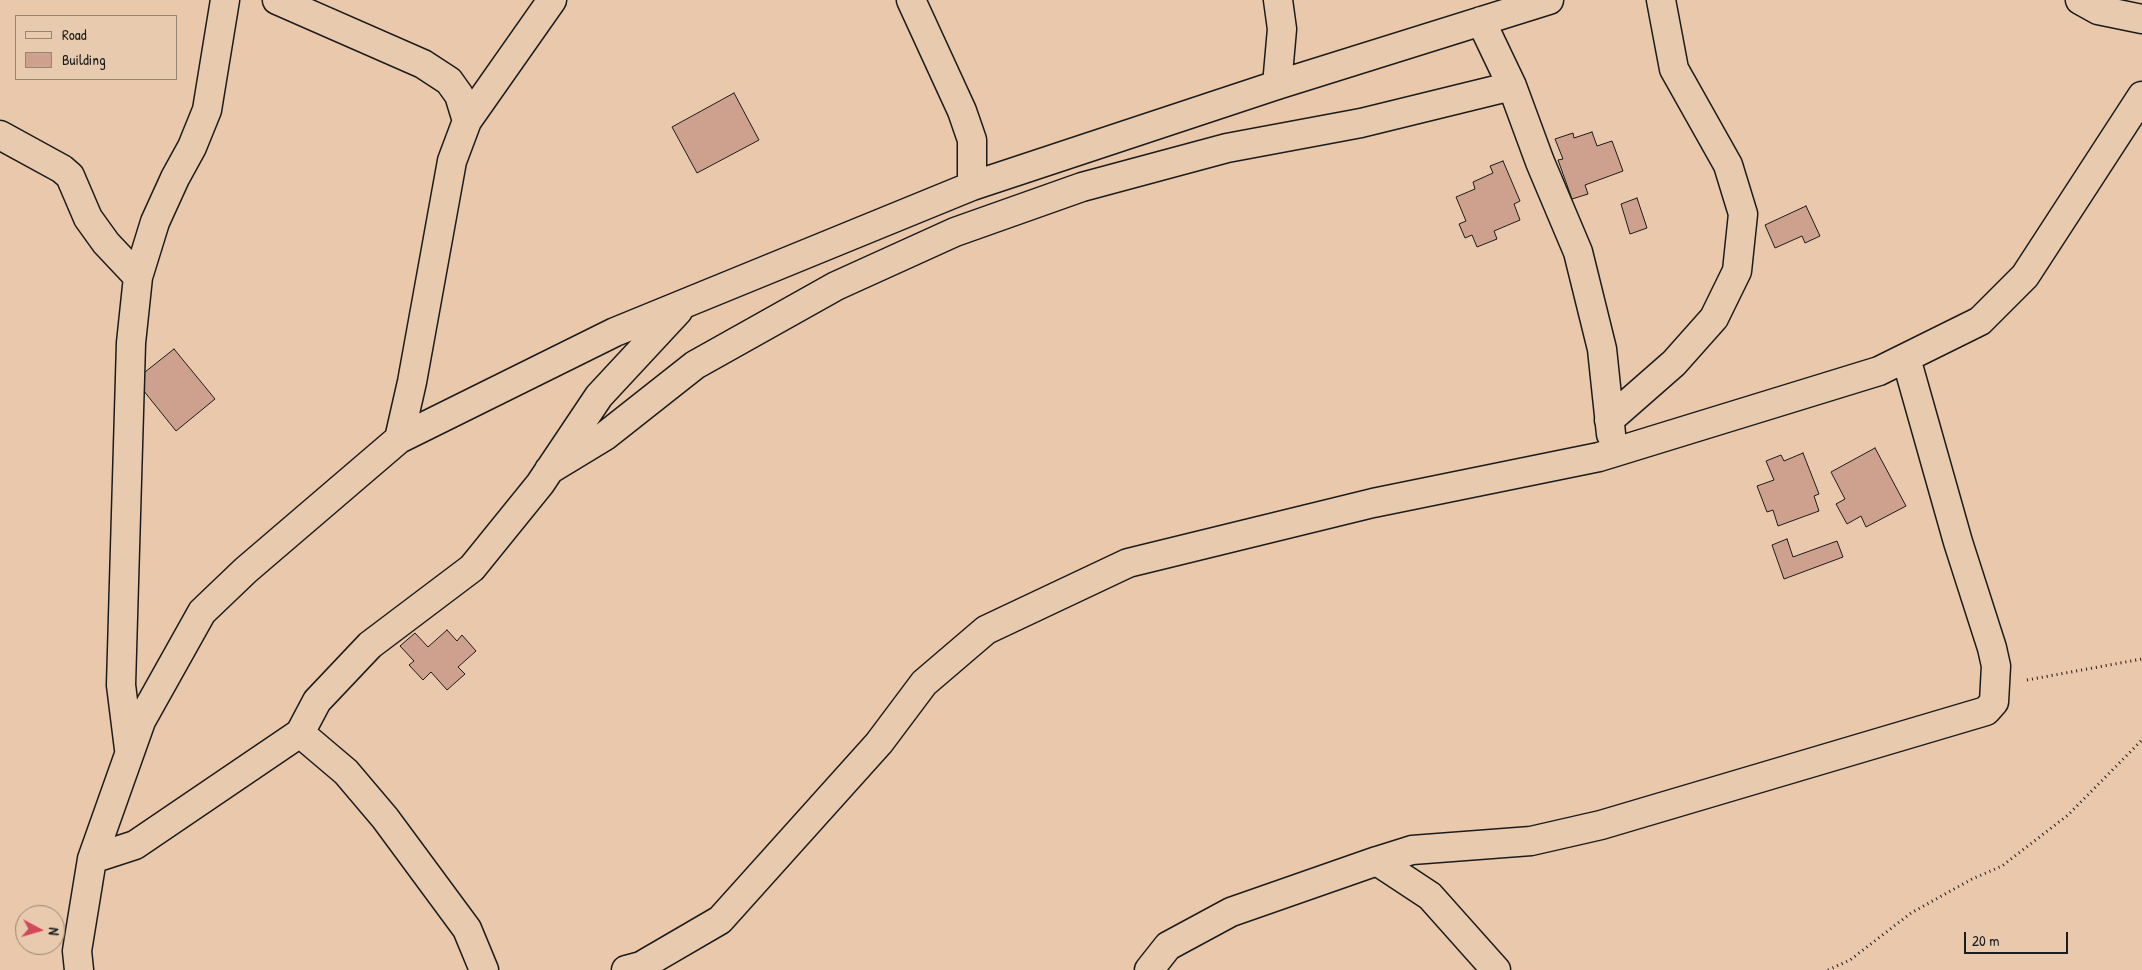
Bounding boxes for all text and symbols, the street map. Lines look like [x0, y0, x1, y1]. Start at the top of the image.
legend [15, 15, 178, 80]
text: Road [62, 24, 87, 45]
text: Building [62, 49, 106, 70]
north arrow [15, 905, 65, 955]
scale bar [1967, 922, 2071, 954]
text: N [45, 927, 64, 936]
text: 20 m [1972, 930, 1999, 951]

